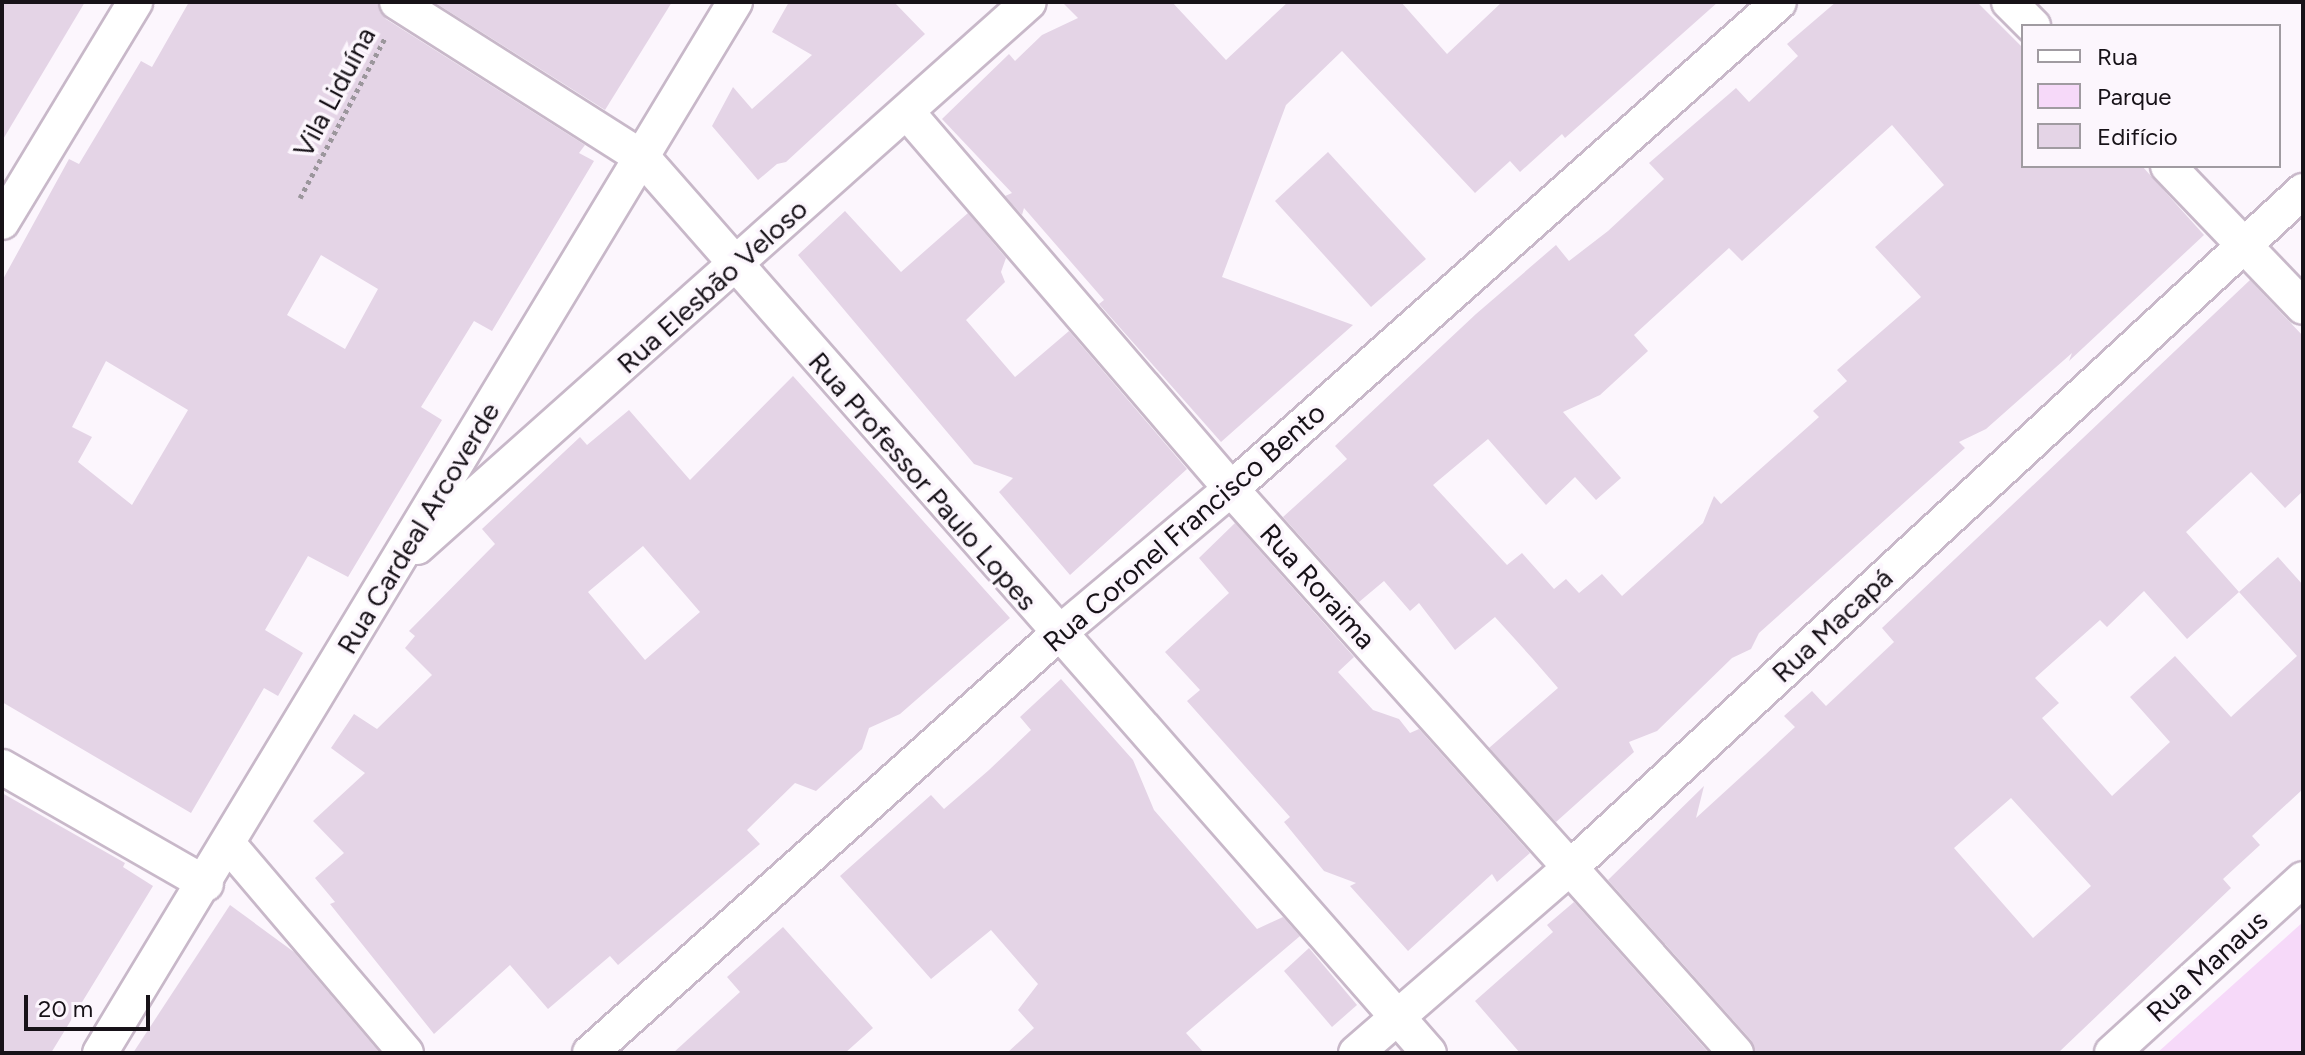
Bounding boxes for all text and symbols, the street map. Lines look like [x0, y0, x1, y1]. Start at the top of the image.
street label: Vila Liduína [286, 21, 382, 163]
legend [2021, 24, 2281, 168]
text: Rua [2097, 42, 2138, 71]
text: Parque [2097, 82, 2171, 111]
text: Edifício [2097, 122, 2178, 151]
street label: Rua Elesbão Veloso [610, 192, 814, 380]
street label: Rua Professor Paulo Lopes [802, 345, 1044, 617]
street label: Rua Coronel Francisco Bento [1036, 395, 1332, 659]
street label: Rua Cardeal Arcoverde [330, 396, 506, 660]
street label: Rua Roraima [1253, 517, 1383, 655]
street label: Rua Macapá [1765, 561, 1899, 689]
street label: Rua Manaus [2140, 903, 2274, 1029]
scale bar [28, 979, 154, 1029]
text: 20 m [38, 994, 93, 1023]

